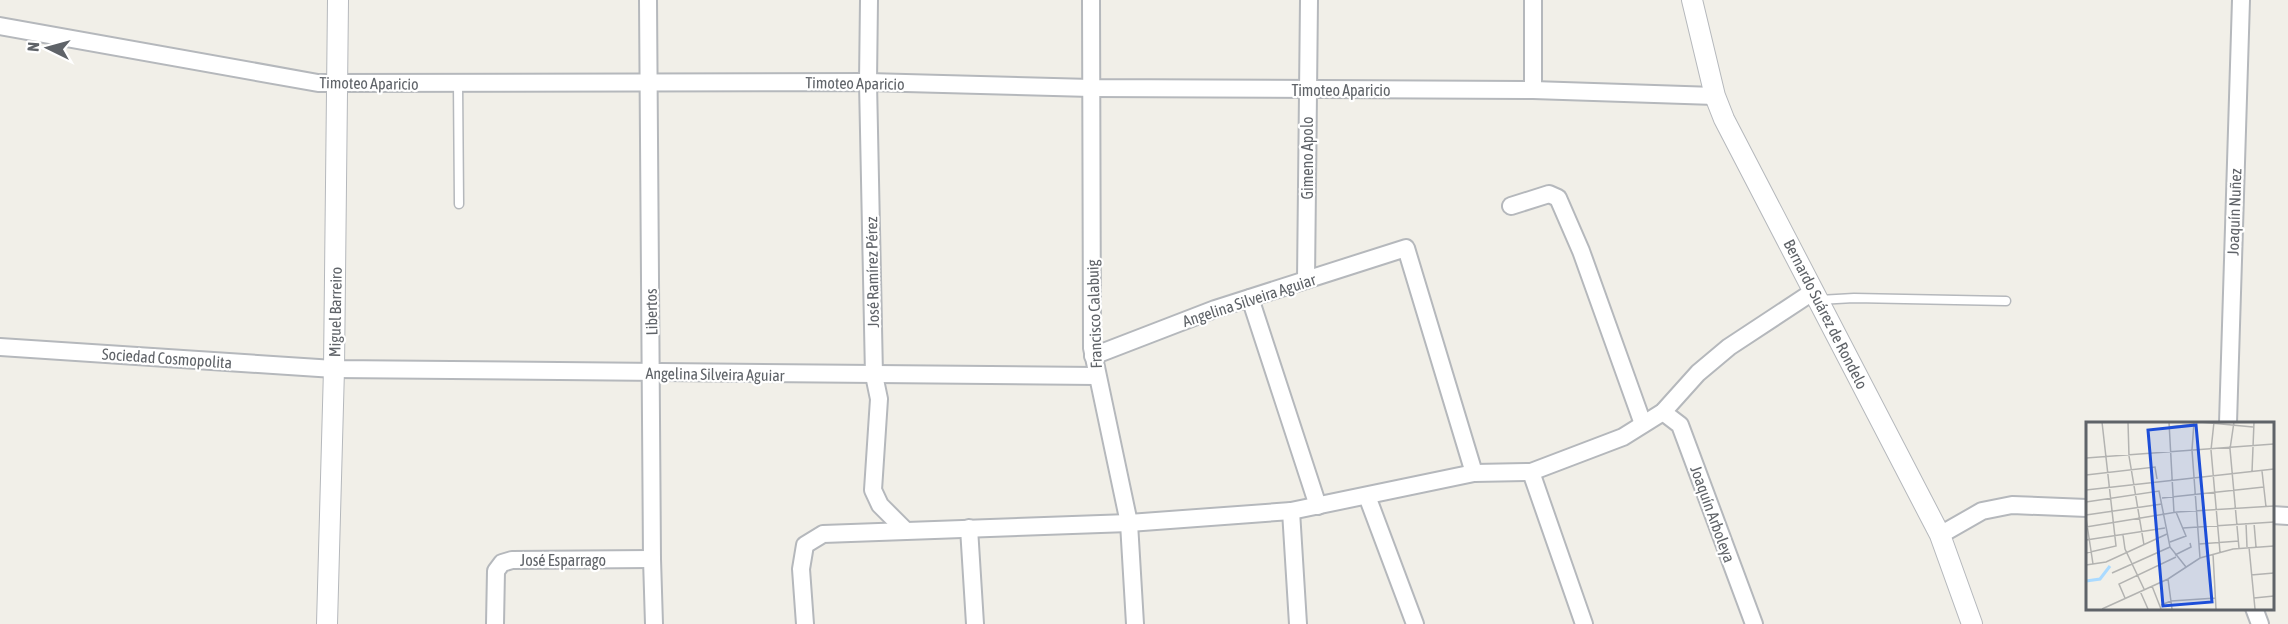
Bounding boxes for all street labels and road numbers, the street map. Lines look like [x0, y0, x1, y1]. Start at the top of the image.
street label: Timoteo Aparicio [319, 73, 419, 94]
street label: Timoteo Aparicio [805, 73, 905, 94]
street label: Timoteo Aparicio [1291, 81, 1391, 100]
street label: Gimeno Apolo [1298, 117, 1317, 199]
street label: Joaquín Nuñez [2223, 168, 2246, 256]
street label: José Ramírez Pérez [862, 216, 882, 328]
street label: Bernardo Suárez de Rondelo [1780, 236, 1872, 392]
street label: Francisco Calabuig [1083, 259, 1106, 369]
street label: Miguel Barreiro [325, 267, 346, 357]
street label: Angelina Silveira Aguiar [1180, 270, 1318, 331]
street label: Libertos [642, 288, 660, 336]
street label: Sociedad Cosmopolita [101, 344, 233, 373]
street label: Angelina Silveira Aguiar [645, 364, 785, 385]
street label: Joaquín Arboleya [1686, 463, 1739, 565]
street label: José Esparrago [520, 551, 606, 570]

